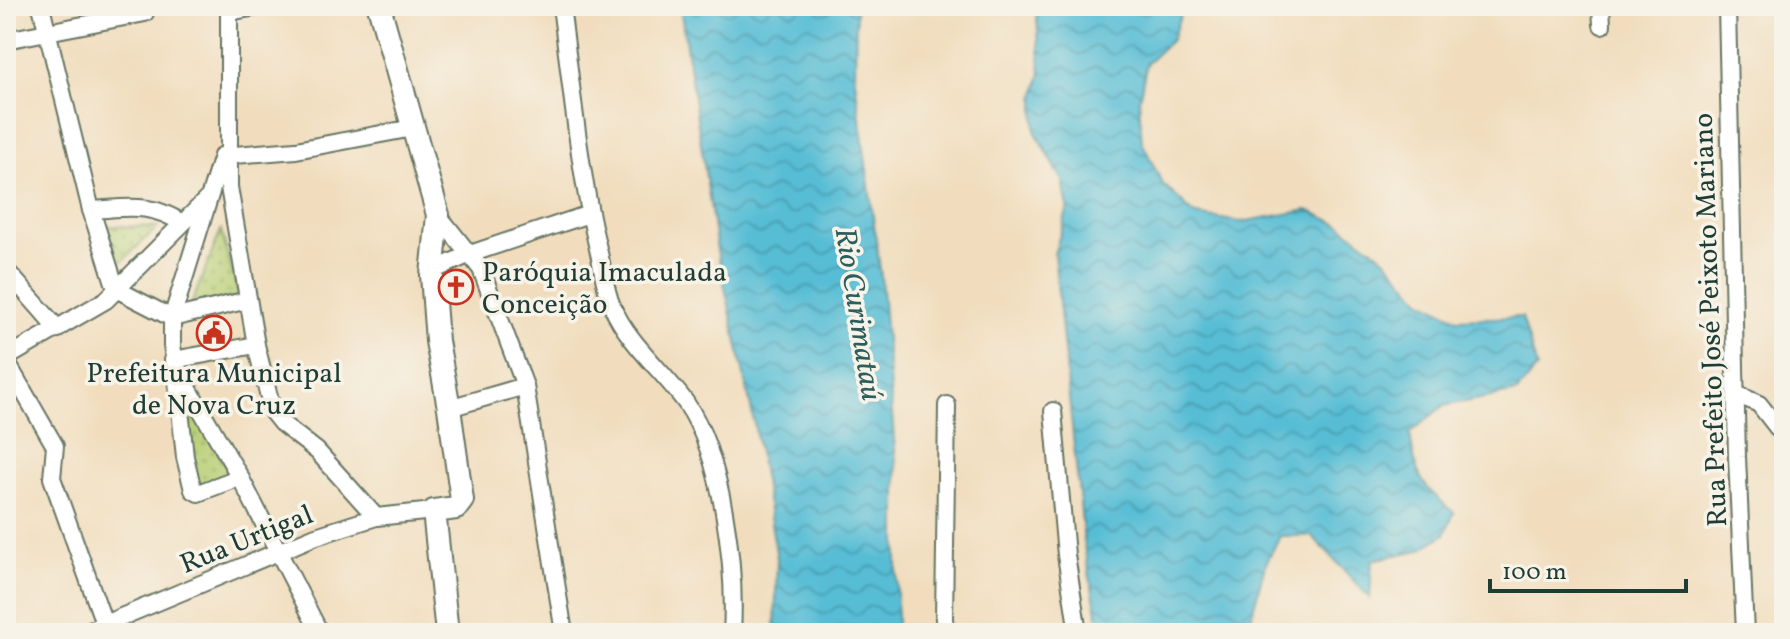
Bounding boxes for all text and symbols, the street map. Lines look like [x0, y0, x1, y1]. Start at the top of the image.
street label: Rua Prefeito José Peixoto Mariano [1685, 112, 1738, 528]
water label: Rio Curimataú [823, 225, 891, 404]
place label: Paróquia Imaculada Conceição [482, 254, 727, 325]
church icon: Paróquia Imaculada Conceição [437, 268, 475, 306]
public building icon: Prefeitura Municipal de Nova Cruz [195, 314, 233, 352]
place label: Prefeitura Municipal de Nova Cruz [86, 355, 342, 426]
street label: Rua Urtigal [175, 496, 319, 585]
scale bar [1490, 543, 1686, 593]
text: 100 m [1502, 556, 1567, 590]

